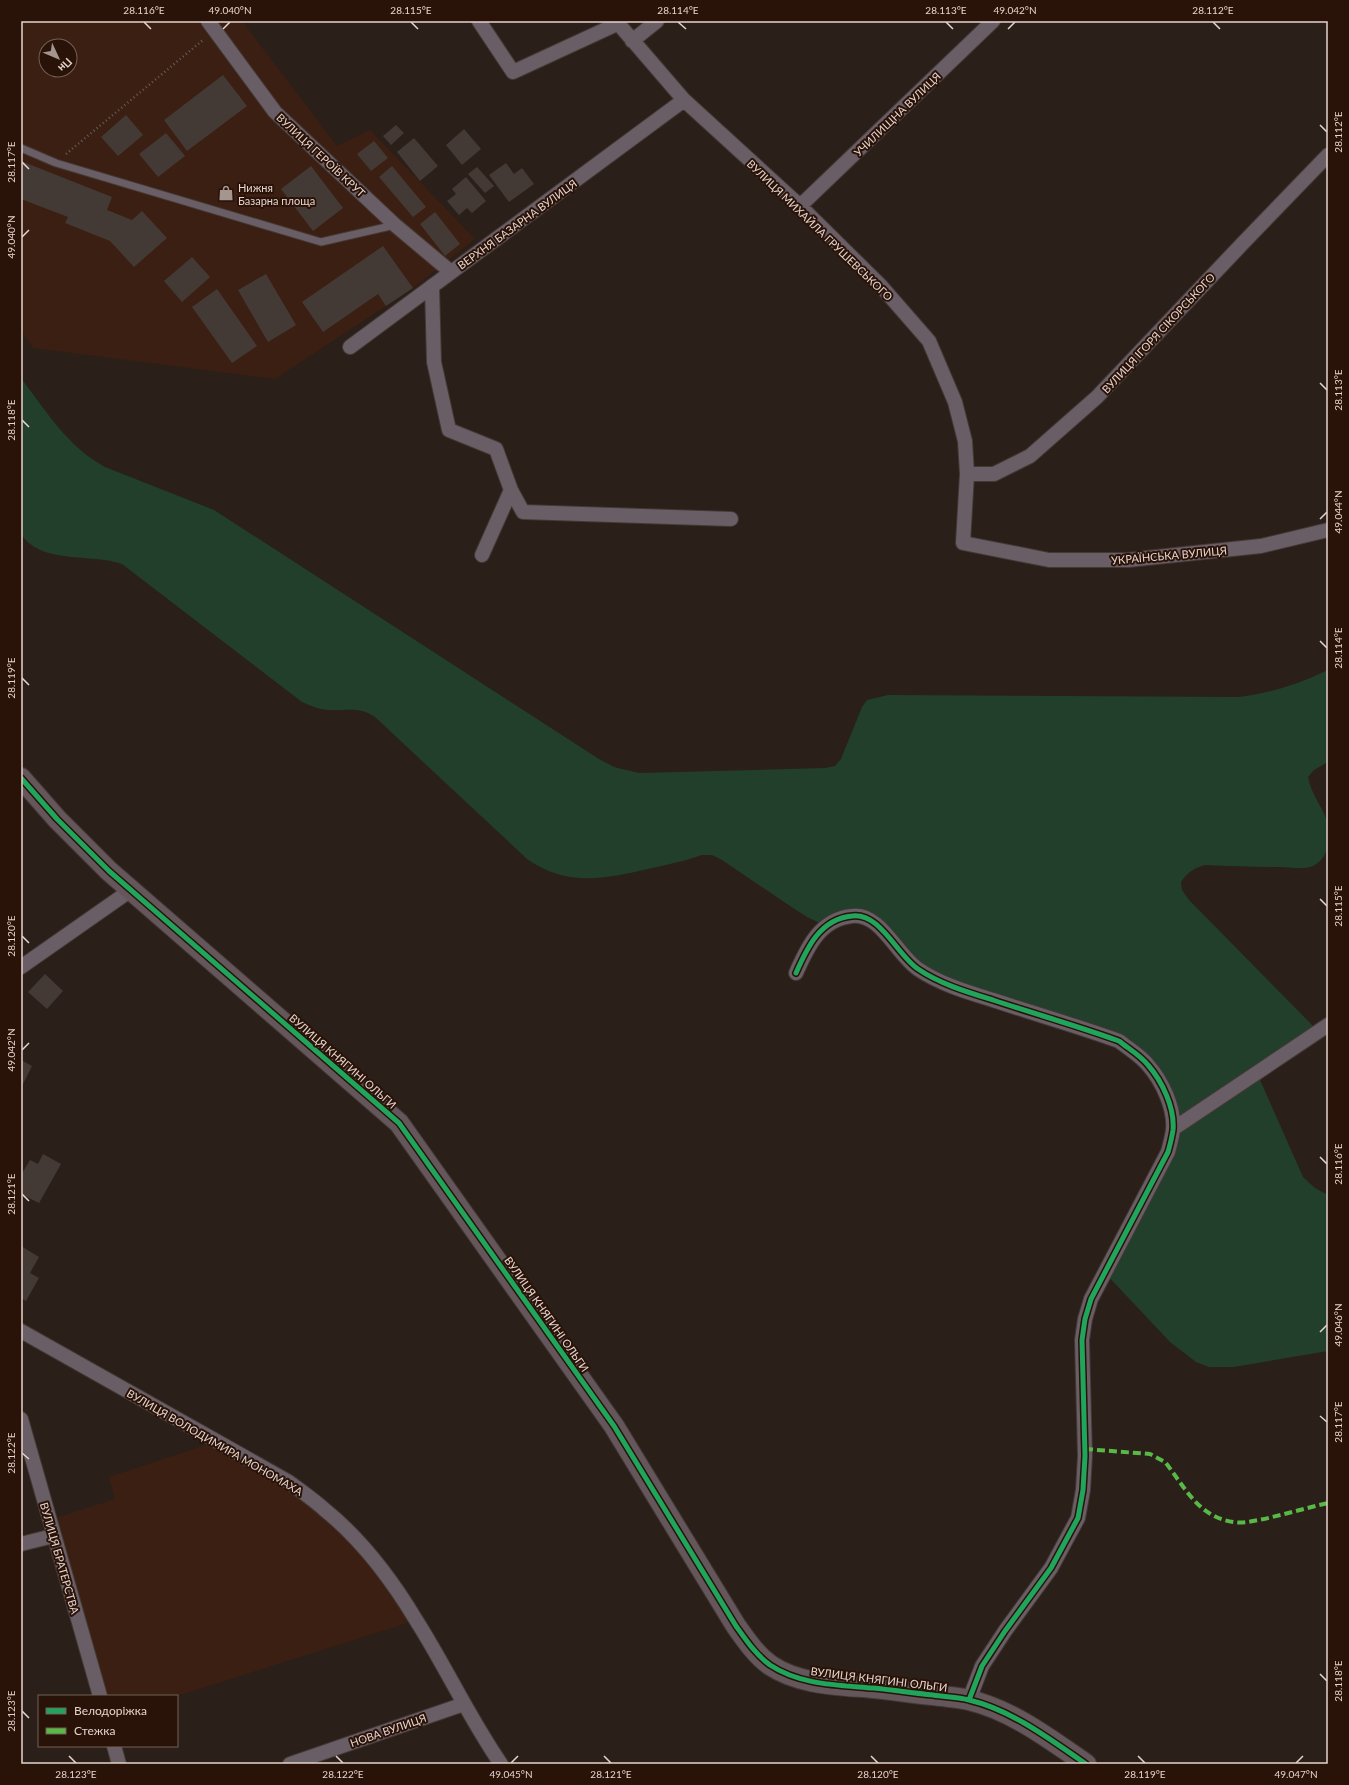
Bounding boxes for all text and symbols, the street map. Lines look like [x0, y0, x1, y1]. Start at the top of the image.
text: 28.116°E [123, 4, 165, 16]
text: 49.040°N [208, 4, 252, 16]
text: 28.115°E [390, 4, 432, 16]
text: 28.114°E [657, 4, 699, 16]
text: 28.113°E [925, 4, 967, 16]
text: 49.042°N [993, 4, 1037, 16]
text: 28.112°E [1192, 4, 1234, 16]
north arrow [38, 38, 78, 78]
text: Пн [56, 56, 75, 75]
street label: УЧИЛИЩНА ВУЛИЦЯ [851, 69, 943, 159]
street label: ВУЛИЦЯ ГЕРОЇВ КРУТ [274, 111, 368, 200]
text: 28.112°E [1332, 111, 1344, 153]
text: 28.117°E [5, 141, 17, 183]
street label: ВУЛИЦЯ МИХАЙЛА ГРУШЕВСЬКОГО [745, 157, 895, 303]
street label: ВЕРХНЯ БАЗАРНА ВУЛИЦЯ [455, 176, 579, 272]
place label: Нижня Базарна площа [238, 181, 315, 207]
shop icon: Нижня Базарна площа [217, 184, 235, 202]
text: 49.040°N [5, 215, 17, 259]
street label: ВУЛИЦЯ ІГОРЯ СІКОРСЬКОГО [1099, 270, 1217, 396]
text: 28.113°E [1332, 369, 1344, 411]
text: 28.118°E [5, 399, 17, 441]
text: 49.044°N [1332, 490, 1344, 534]
street label: УКРАЇНСЬКА ВУЛИЦЯ [1110, 543, 1228, 567]
text: 28.114°E [1332, 627, 1344, 669]
text: 28.119°E [5, 657, 17, 699]
text: 28.115°E [1332, 885, 1344, 927]
text: 28.120°E [5, 915, 17, 957]
street label: ВУЛИЦЯ КНЯГИНІ ОЛЬГИ [287, 1011, 399, 1111]
text: 49.042°N [5, 1028, 17, 1072]
text: 28.116°E [1332, 1143, 1344, 1185]
text: 28.121°E [5, 1173, 17, 1215]
street label: ВУЛИЦЯ КНЯГИНІ ОЛЬГИ [502, 1254, 592, 1374]
text: 49.046°N [1332, 1303, 1344, 1347]
street label: ВУЛИЦЯ ВОЛОДИМИРА МОНОМАХА [125, 1386, 306, 1498]
text: 28.117°E [1332, 1401, 1344, 1443]
text: 28.122°E [5, 1432, 17, 1474]
street label: ВУЛИЦЯ БРАТЕРСТВА [38, 1501, 82, 1616]
text: 28.118°E [1332, 1660, 1344, 1702]
street label: ВУЛИЦЯ КНЯГИНІ ОЛЬГИ [810, 1664, 948, 1694]
text: 28.123°E [5, 1690, 17, 1732]
legend [38, 1695, 178, 1747]
text: Велодоріжка [74, 1703, 147, 1718]
street label: НОВА ВУЛИЦЯ [348, 1711, 428, 1749]
text: Стежка [74, 1723, 116, 1738]
text: 28.123°E [55, 1768, 97, 1780]
text: 28.122°E [322, 1768, 364, 1780]
text: 49.045°N [489, 1768, 533, 1780]
text: 28.121°E [590, 1768, 632, 1780]
text: 28.120°E [857, 1768, 899, 1780]
text: 28.119°E [1124, 1768, 1166, 1780]
text: 49.047°N [1274, 1768, 1318, 1780]

